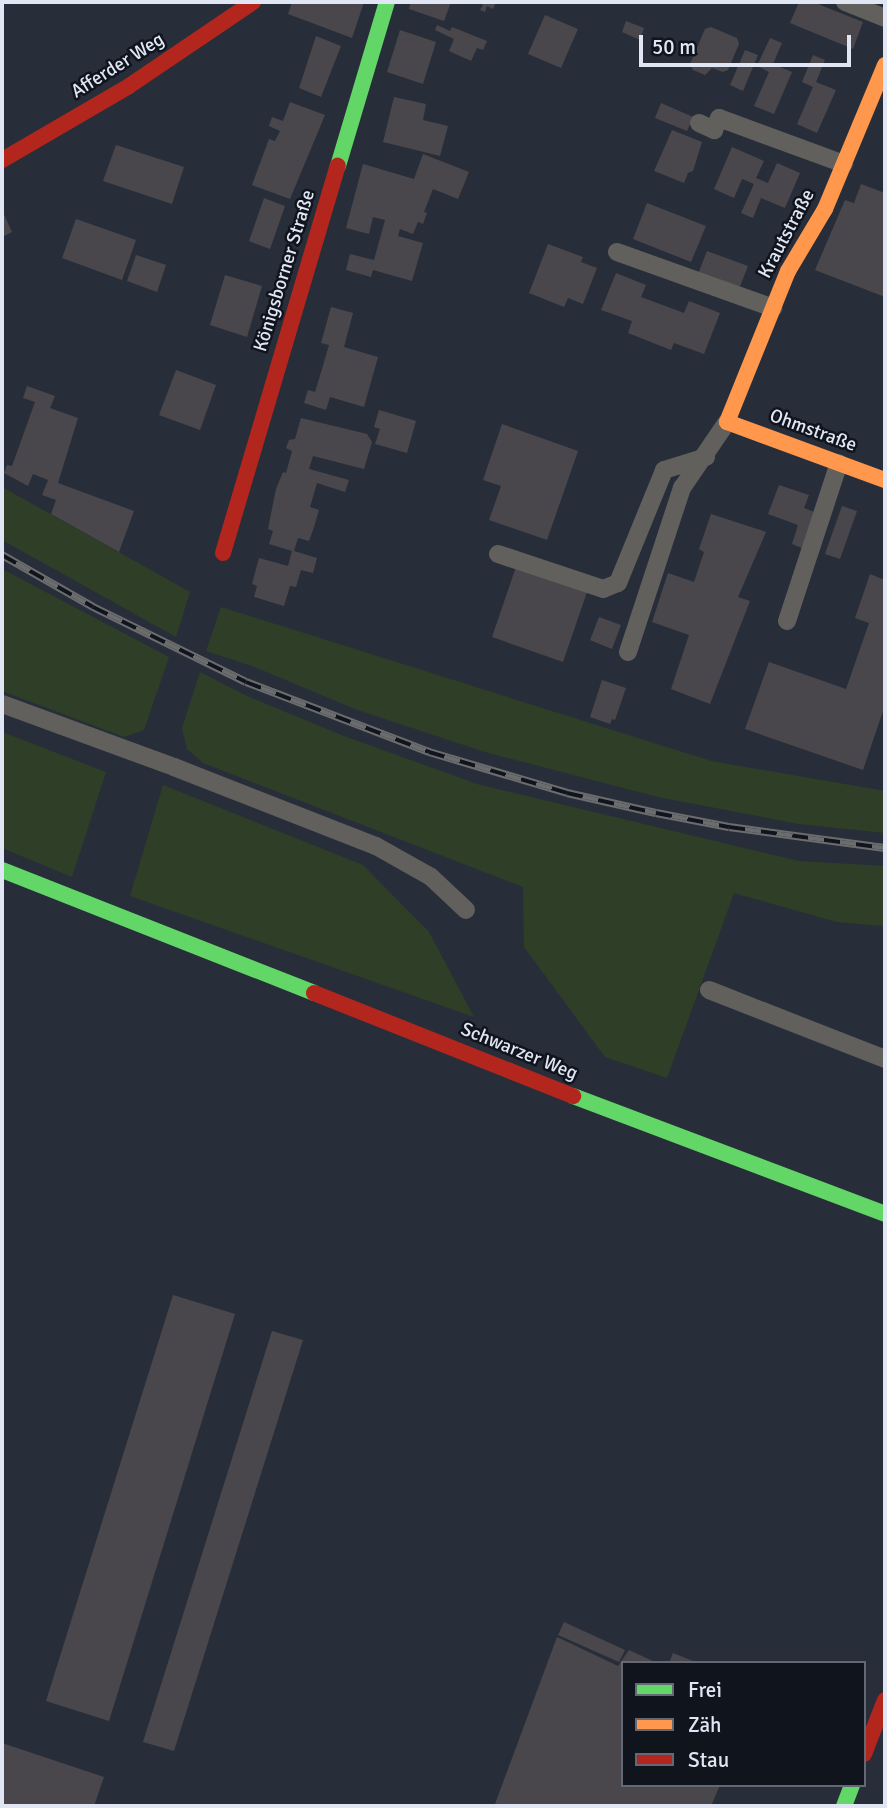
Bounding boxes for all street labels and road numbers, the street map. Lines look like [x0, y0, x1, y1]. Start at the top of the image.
street label: Afferder Weg [67, 28, 169, 104]
street label: Krautstraße [754, 186, 820, 282]
street label: Königsborner Straße [250, 187, 320, 355]
street label: Ohmstraße [766, 405, 860, 457]
street label: Schwarzer Weg [457, 1018, 581, 1086]

